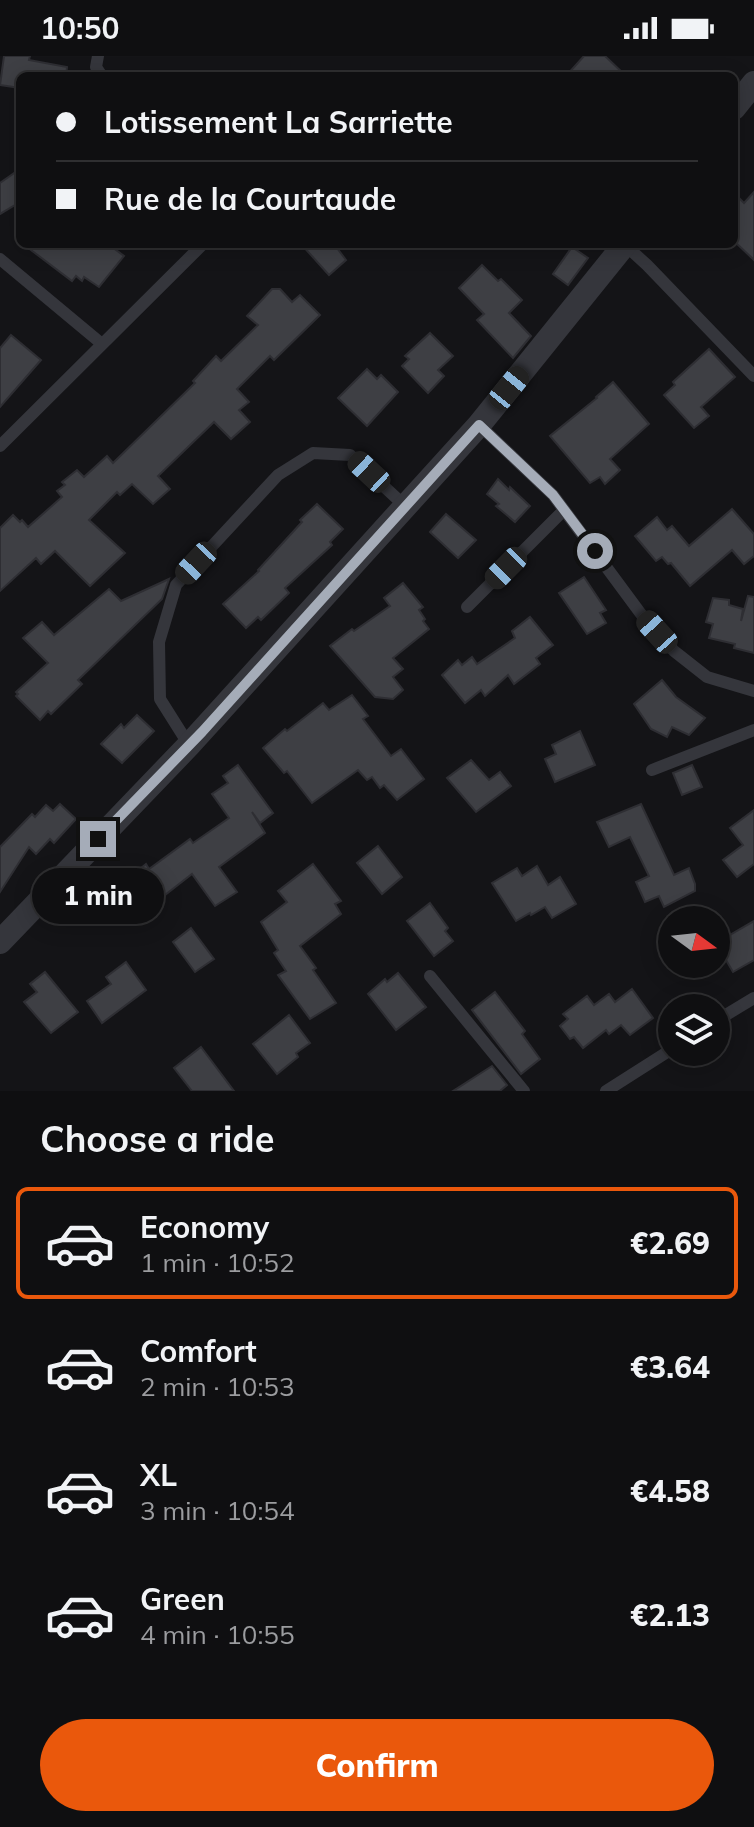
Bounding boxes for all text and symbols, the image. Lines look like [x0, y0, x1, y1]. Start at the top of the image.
text: 10:50 [40, 9, 119, 47]
text: Lotissement La Sarriette [104, 103, 453, 141]
text: Rue de la Courtaude [104, 180, 396, 218]
car [485, 362, 533, 414]
car [343, 447, 395, 497]
route start [577, 533, 613, 569]
car [171, 537, 221, 589]
car [481, 543, 531, 593]
car [632, 606, 682, 658]
route end [80, 821, 116, 857]
callout: 1 min [32, 867, 164, 923]
text: 1 min [63, 879, 133, 912]
north arrow [658, 906, 730, 978]
map controls [658, 906, 730, 1066]
button: layers [658, 994, 730, 1066]
text: Choose a ride [40, 1116, 274, 1161]
icon: car [44, 1207, 116, 1279]
text: Economy [140, 1208, 269, 1246]
text: €2.69 [630, 1224, 710, 1262]
text: 1 min · 10:52 [140, 1246, 295, 1279]
icon: car [44, 1331, 116, 1403]
text: Comfort [140, 1332, 257, 1370]
text: €3.64 [630, 1348, 710, 1386]
text: 2 min · 10:53 [140, 1370, 295, 1403]
icon: car [44, 1455, 116, 1527]
text: XL [140, 1456, 177, 1494]
text: €4.58 [630, 1472, 710, 1510]
text: 3 min · 10:54 [140, 1494, 295, 1527]
icon: car [44, 1579, 116, 1651]
text: Green [140, 1580, 225, 1618]
text: €2.13 [630, 1596, 710, 1634]
text: 4 min · 10:55 [140, 1618, 295, 1651]
button: Confirm [40, 1719, 714, 1811]

